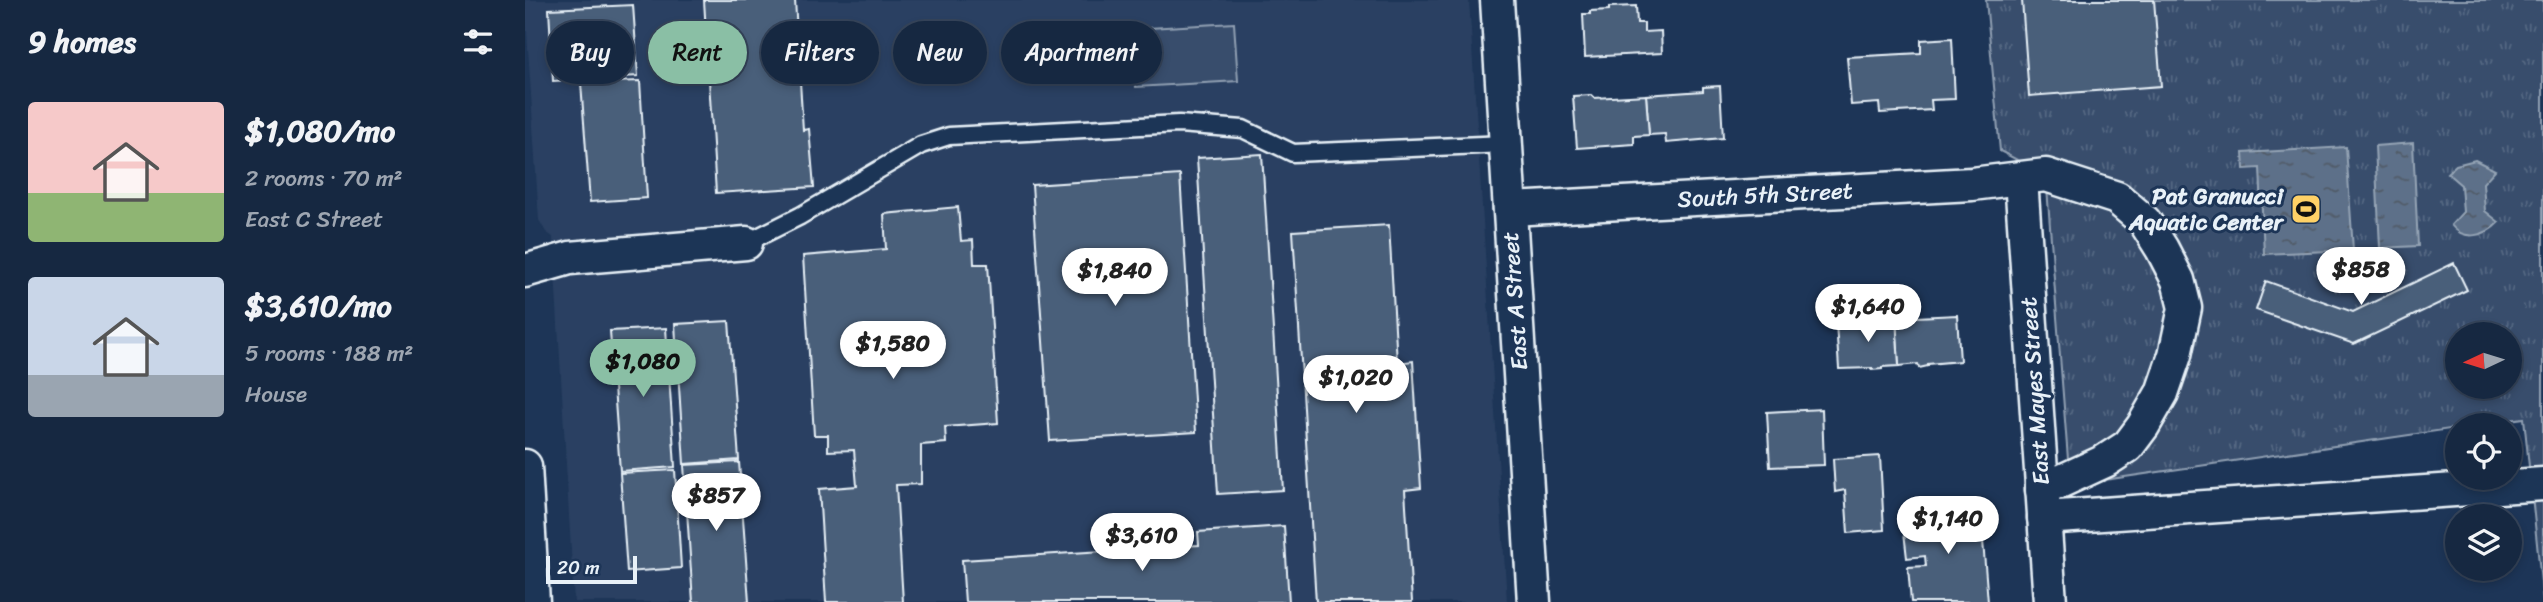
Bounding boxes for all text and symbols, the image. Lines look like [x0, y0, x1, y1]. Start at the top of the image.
text: 9 homes [28, 15, 136, 69]
chip: Buy [546, 21, 634, 84]
chip: Rent [648, 21, 747, 84]
chip: Filters [761, 21, 879, 84]
chip: New [893, 21, 987, 84]
chip: Apartment [1001, 21, 1162, 84]
icon: filters [459, 23, 497, 61]
text: $1,080/mo [245, 104, 395, 158]
icon: home [84, 130, 168, 214]
text: 2 rooms · 70 m² [245, 158, 403, 199]
street label: South 5th Street [1676, 170, 1854, 220]
place label: Pat Granucci Aquatic Center [2128, 176, 2285, 243]
sports icon: Pat Granucci Aquatic Center [2289, 192, 2323, 226]
text: East C Street [245, 199, 383, 240]
street label: East A Street [1490, 230, 1540, 372]
pin: $858 [2320, 247, 2402, 307]
pin: $1,840 [1058, 248, 1172, 308]
text: $858 [2332, 249, 2390, 290]
text: $1,840 [1078, 250, 1152, 291]
text: $3,610/mo [245, 279, 392, 333]
pin: $1,640 [1811, 284, 1925, 344]
text: $1,640 [1831, 286, 1905, 327]
street label: East Mayes Street [2008, 296, 2062, 486]
icon: home [84, 305, 168, 389]
pin: $1,580 [836, 322, 950, 381]
north arrow [2445, 322, 2522, 399]
map controls [2445, 322, 2522, 581]
text: $1,580 [856, 323, 930, 364]
text: 5 rooms · 188 m² [245, 333, 413, 374]
pin: $1,080 [586, 340, 700, 399]
text: $1,080 [606, 341, 680, 382]
pin: $1,020 [1299, 356, 1413, 415]
text: $1,020 [1319, 357, 1393, 398]
text: House [245, 374, 307, 415]
button: locate [2445, 413, 2522, 490]
pin: $857 [675, 474, 757, 533]
text: $857 [688, 475, 744, 516]
pin: $1,140 [1891, 496, 2005, 556]
text: $1,140 [1913, 498, 1983, 539]
button: layers [2445, 504, 2522, 581]
pin: $3,610 [1085, 514, 1199, 573]
text: $3,610 [1106, 515, 1178, 556]
text: 20 m [557, 551, 600, 584]
scale bar [546, 553, 637, 585]

